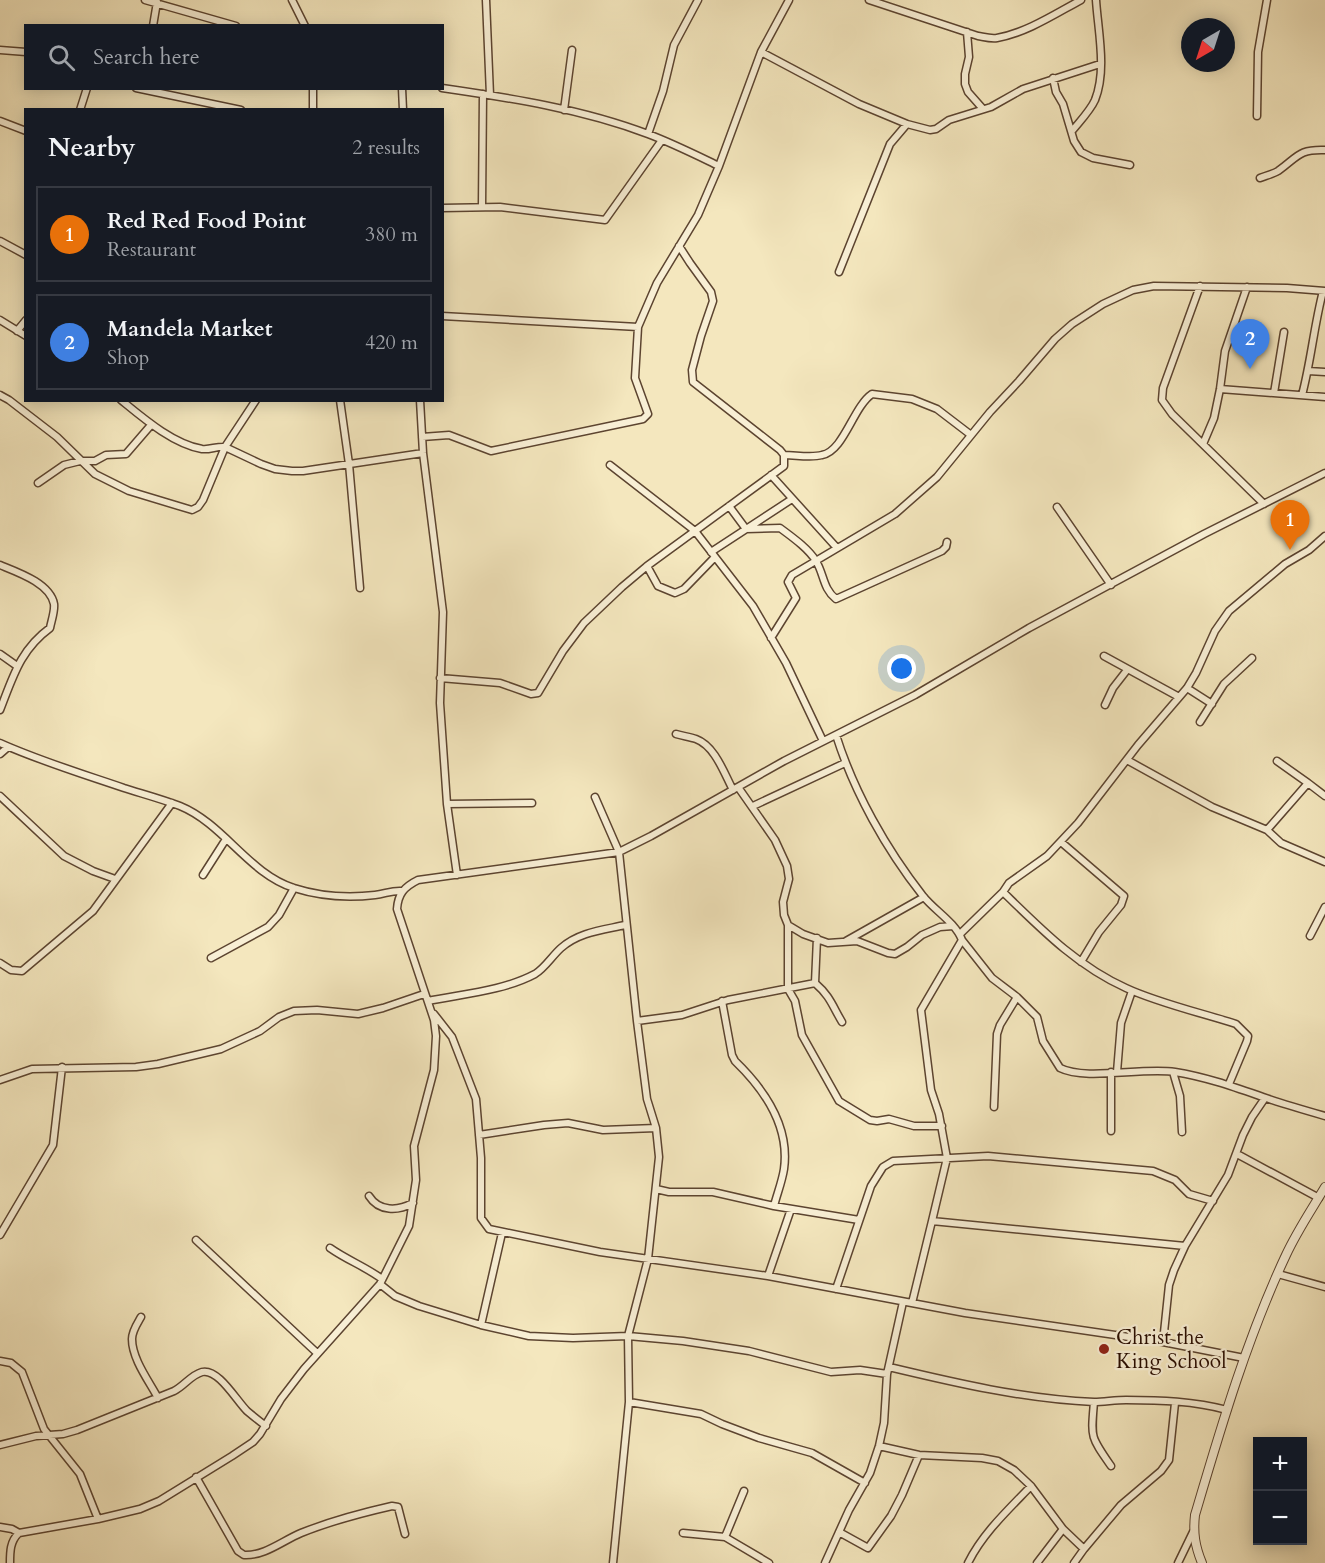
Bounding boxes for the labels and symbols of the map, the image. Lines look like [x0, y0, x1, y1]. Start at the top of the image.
north arrow [1181, 18, 1235, 72]
pin: 2 [1230, 320, 1270, 369]
pin: 1 [1270, 500, 1310, 550]
your location [887, 654, 916, 683]
place label: Christ the King School [1116, 1323, 1227, 1376]
marker: Christ the King School [1097, 1342, 1111, 1356]

